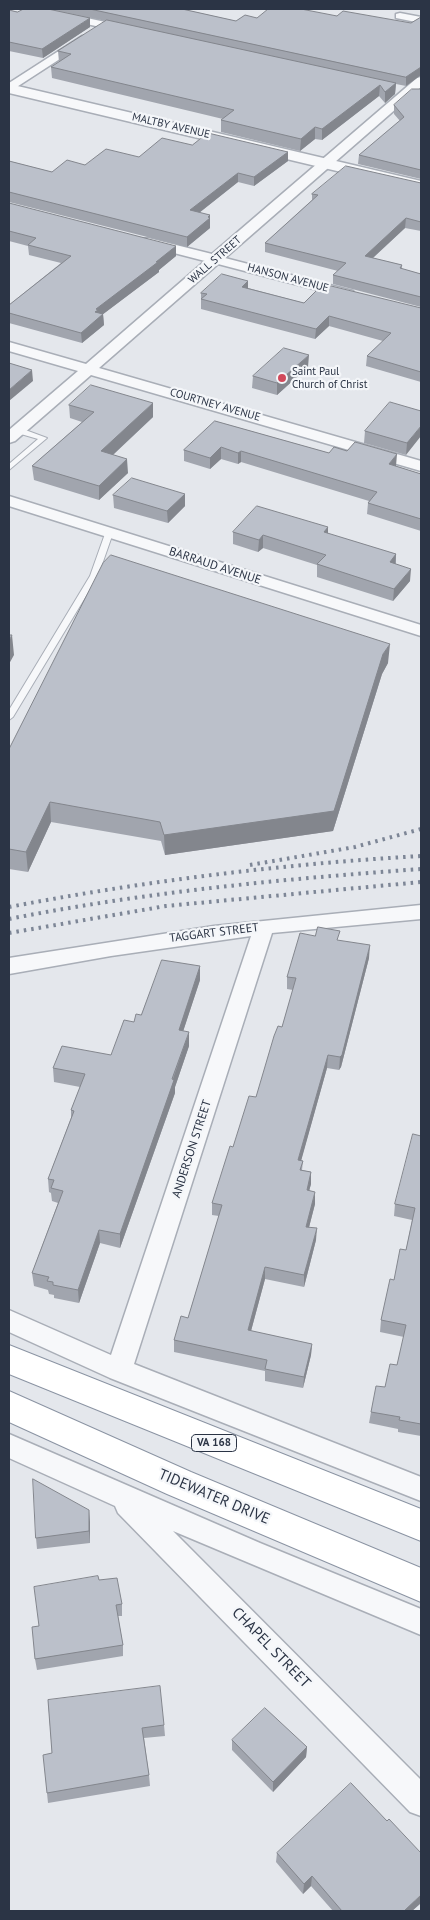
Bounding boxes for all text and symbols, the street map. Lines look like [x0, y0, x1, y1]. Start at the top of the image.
street label: MALTBY AVENUE [131, 111, 211, 141]
street label: WALL STREET [186, 233, 244, 287]
street label: HANSON AVENUE [246, 261, 330, 295]
place label: Saint Paul Church of Christ [292, 365, 367, 391]
marker: Saint Paul Church of Christ [276, 372, 288, 384]
street label: COURTNEY AVENUE [168, 386, 262, 424]
street label: BARRAUD AVENUE [167, 544, 263, 588]
street label: TAGGART STREET [168, 920, 260, 946]
street label: ANDERSON STREET [169, 1098, 215, 1200]
road number: VA 168 [192, 1435, 236, 1452]
street label: TIDEWATER DRIVE [156, 1465, 272, 1529]
street label: CHAPEL STREET [228, 1604, 314, 1692]

